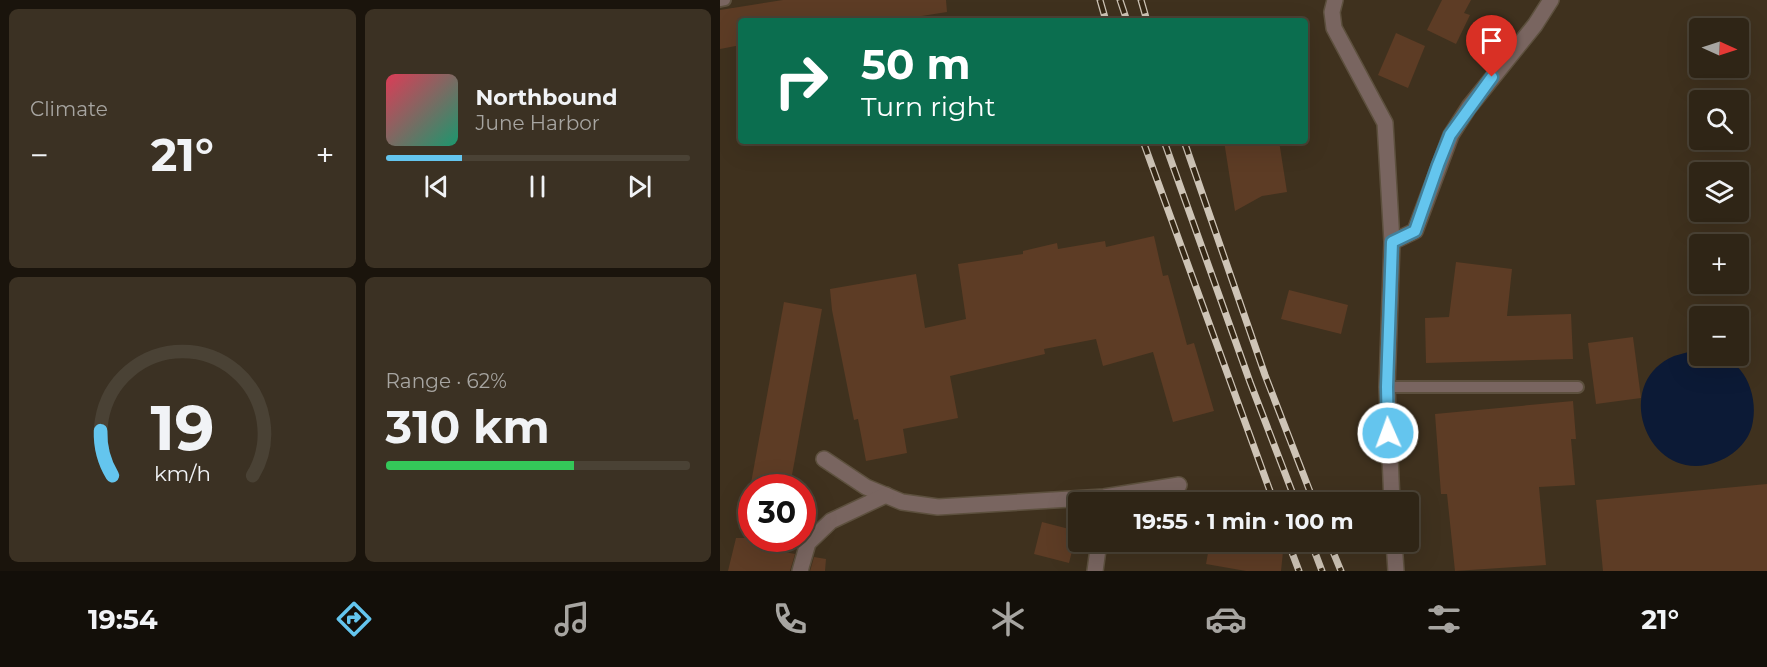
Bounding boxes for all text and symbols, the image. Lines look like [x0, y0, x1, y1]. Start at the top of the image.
pin [1466, 15, 1517, 77]
north arrow [1689, 18, 1749, 78]
map controls [1689, 18, 1749, 366]
icon: arrive [1475, 24, 1508, 57]
text: 50 m [861, 38, 970, 90]
icon: right [762, 42, 840, 120]
text: Northbound [476, 84, 618, 111]
text: Turn right [861, 90, 996, 123]
button: search [1689, 90, 1749, 150]
text: Climate [30, 97, 108, 121]
text: June Harbor [476, 111, 600, 135]
text: 21° [151, 127, 214, 182]
text: − [30, 135, 49, 175]
text: + [316, 135, 334, 175]
button: layers [1689, 162, 1749, 222]
icon: previous [420, 170, 453, 203]
icon: pause [521, 170, 554, 203]
icon: next [623, 170, 656, 203]
button: + [1689, 234, 1749, 294]
button: − [1689, 306, 1749, 366]
text: Range · 62% [386, 369, 507, 393]
text: 19 [150, 390, 214, 466]
text: 310 km [386, 399, 550, 454]
position arrow [1356, 401, 1420, 465]
text: km/h [154, 461, 211, 487]
speed limit sign: 30 [738, 474, 816, 552]
text: 19:55 · 1 min · 100 m [1133, 508, 1354, 535]
icon: directions [333, 598, 375, 640]
icon: music [551, 598, 593, 640]
icon: phone [769, 598, 811, 640]
icon: climate [987, 598, 1029, 640]
icon: car [1205, 598, 1247, 640]
icon: filters [1423, 598, 1465, 640]
text: 19:54 [88, 603, 158, 636]
text: 21° [1641, 603, 1679, 636]

